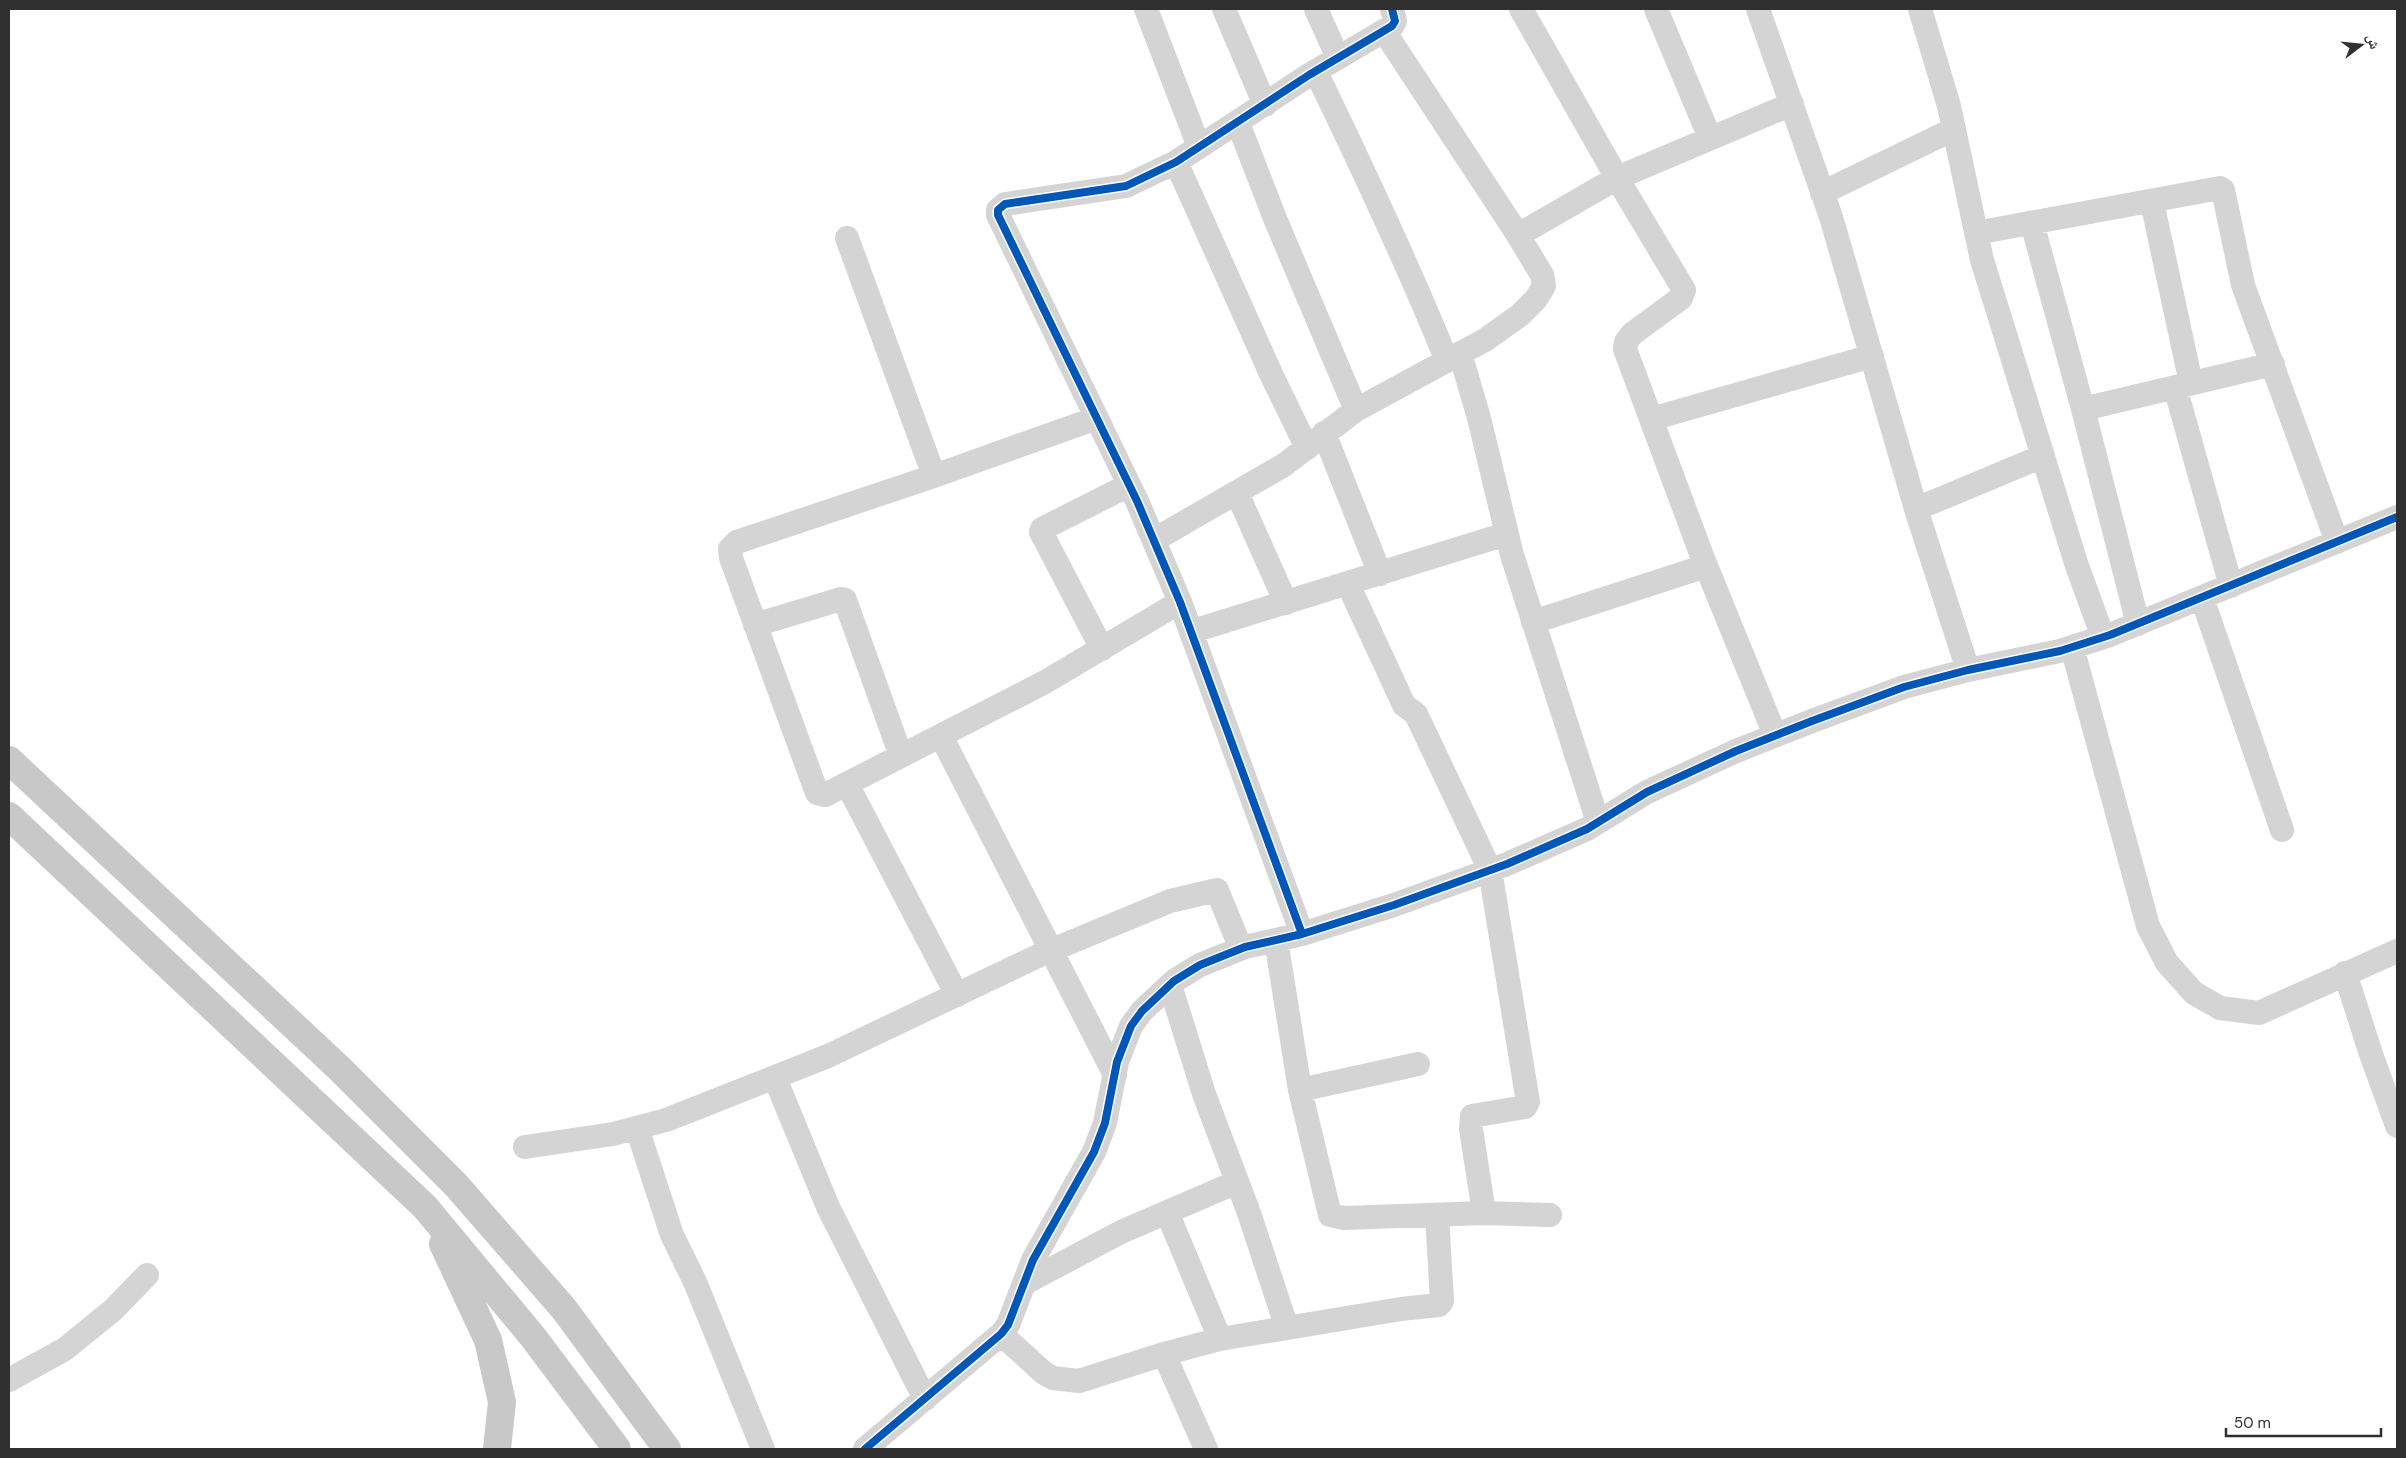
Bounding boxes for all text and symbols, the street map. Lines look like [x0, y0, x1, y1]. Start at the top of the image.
north arrow [2336, 20, 2386, 70]
text: ش [2363, 32, 2384, 51]
scale bar [2226, 1406, 2381, 1438]
text: 50 m [2234, 1413, 2271, 1433]

